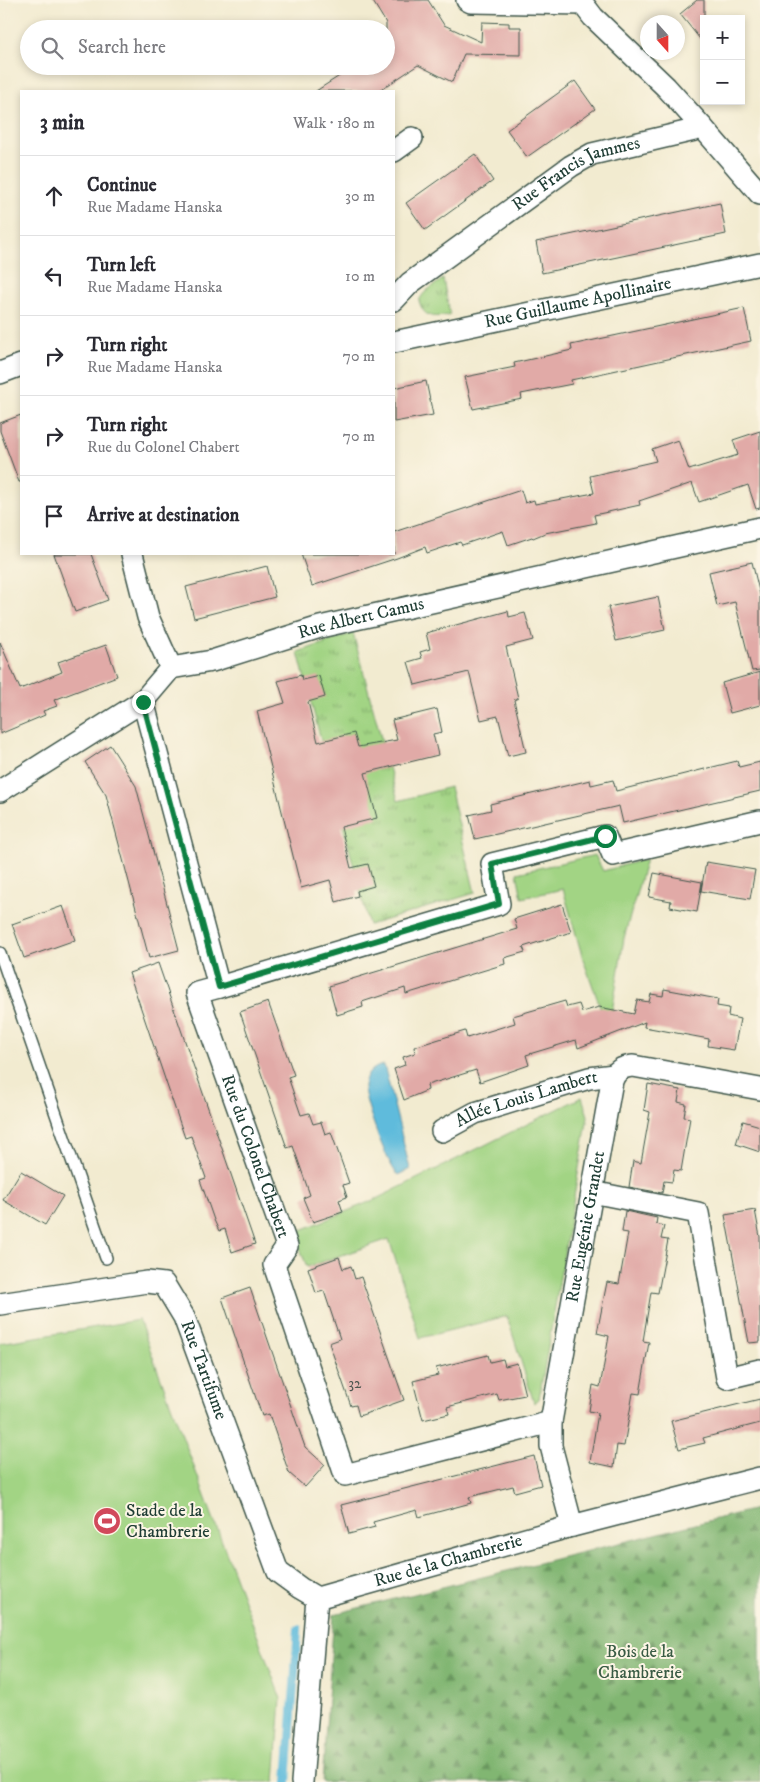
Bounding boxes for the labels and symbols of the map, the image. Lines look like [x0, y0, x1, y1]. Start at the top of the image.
north arrow [640, 15, 685, 60]
street label: Rue Francis Jammes [508, 132, 642, 216]
street label: Rue Guillaume Apollinaire [482, 272, 673, 333]
street label: Rue Albert Camus [295, 593, 426, 644]
route end [132, 691, 155, 714]
route start [594, 825, 617, 848]
street label: Allée Louis Lambert [451, 1066, 599, 1133]
street label: Rue du Colonel Chabert [216, 1072, 294, 1241]
street label: Rue Eugénie Grandet [562, 1149, 610, 1304]
street label: Rue Tartifume [175, 1317, 232, 1423]
house number: 32 [349, 1374, 362, 1393]
place label: Stade de la Chambrerie [126, 1500, 210, 1543]
sports icon: Stade de la Chambrerie [92, 1506, 122, 1536]
street label: Rue de la Chambrerie [372, 1530, 525, 1592]
park label: Bois de la Chambrerie [598, 1641, 682, 1684]

